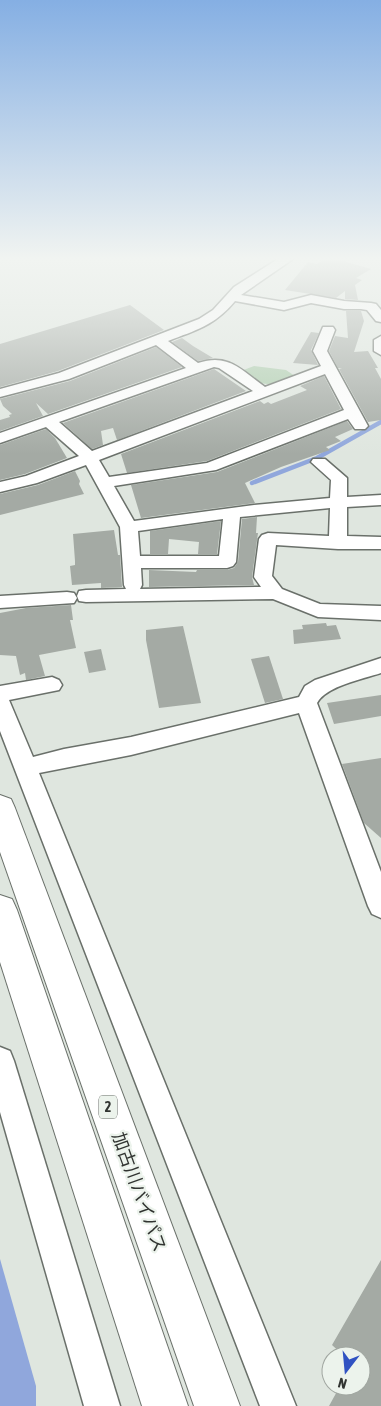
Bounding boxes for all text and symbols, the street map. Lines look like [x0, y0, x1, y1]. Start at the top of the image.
road number: 2 [99, 1096, 117, 1118]
street label: 加古川バイパス [108, 1129, 171, 1254]
north arrow [321, 1346, 371, 1396]
text: N [336, 1375, 349, 1392]

